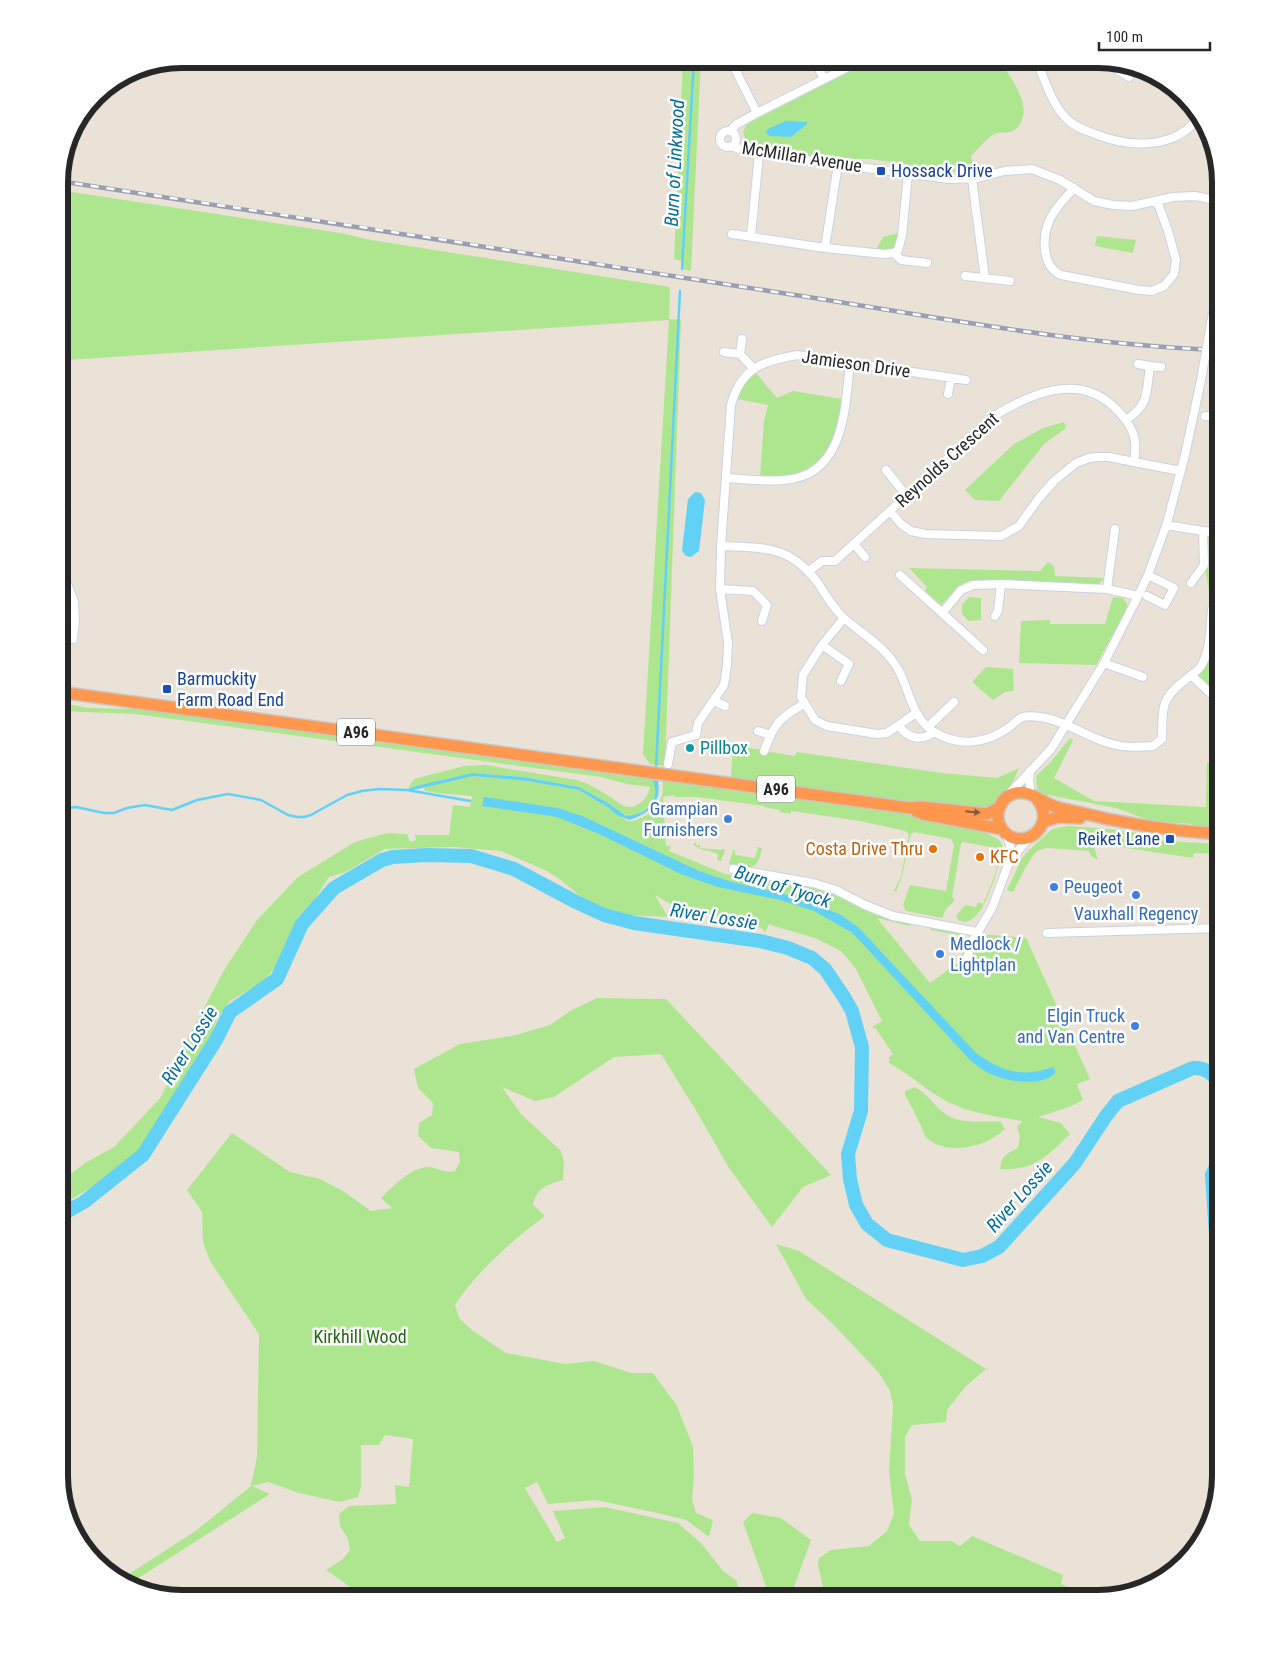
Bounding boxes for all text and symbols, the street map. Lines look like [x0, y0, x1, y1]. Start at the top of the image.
scale bar [1099, 20, 1210, 52]
text: 100 m [1106, 28, 1143, 46]
water label: Burn of Linkwood [660, 98, 689, 227]
street label: McMillan Avenue [741, 137, 864, 176]
place label: Hossack Drive [891, 160, 993, 181]
marker: Hossack Drive [875, 165, 887, 177]
street label: Jamieson Drive [800, 345, 912, 382]
street label: Reynolds Crescent [891, 408, 1003, 511]
place label: Barmuckity Farm Road End [177, 668, 284, 710]
marker: Barmuckity Farm Road End [161, 683, 173, 695]
road number: A96 [337, 719, 375, 746]
place label: Pillbox [700, 737, 748, 758]
marker: Pillbox [684, 742, 696, 754]
road number: A96 [757, 776, 795, 802]
place label: Grampian Furnishers [643, 798, 718, 840]
one-way arrow [965, 808, 981, 816]
marker: Grampian Furnishers [722, 813, 734, 825]
place label: Reiket Lane [1078, 828, 1160, 849]
marker: Reiket Lane [1164, 833, 1176, 845]
place label: Costa Drive Thru [806, 838, 923, 859]
marker: Costa Drive Thru [927, 843, 939, 855]
place label: KFC [990, 846, 1019, 867]
marker: KFC [974, 851, 986, 863]
water label: Burn of Tyock [732, 860, 834, 913]
place label: Peugeot [1064, 876, 1123, 897]
marker: Peugeot [1048, 881, 1060, 893]
marker: Vauxhall Regency [1130, 889, 1142, 901]
water label: River Lossie [669, 898, 759, 935]
place label: Vauxhall Regency [1074, 903, 1199, 924]
place label: Medlock / Lightplan [950, 933, 1022, 975]
marker: Medlock / Lightplan [934, 948, 946, 960]
water label: River Lossie [156, 1002, 223, 1089]
place label: Elgin Truck and Van Centre [1017, 1005, 1125, 1047]
marker: Elgin Truck and Van Centre [1129, 1020, 1141, 1032]
water label: River Lossie [981, 1156, 1057, 1237]
park label: Kirkhill Wood [313, 1326, 407, 1347]

